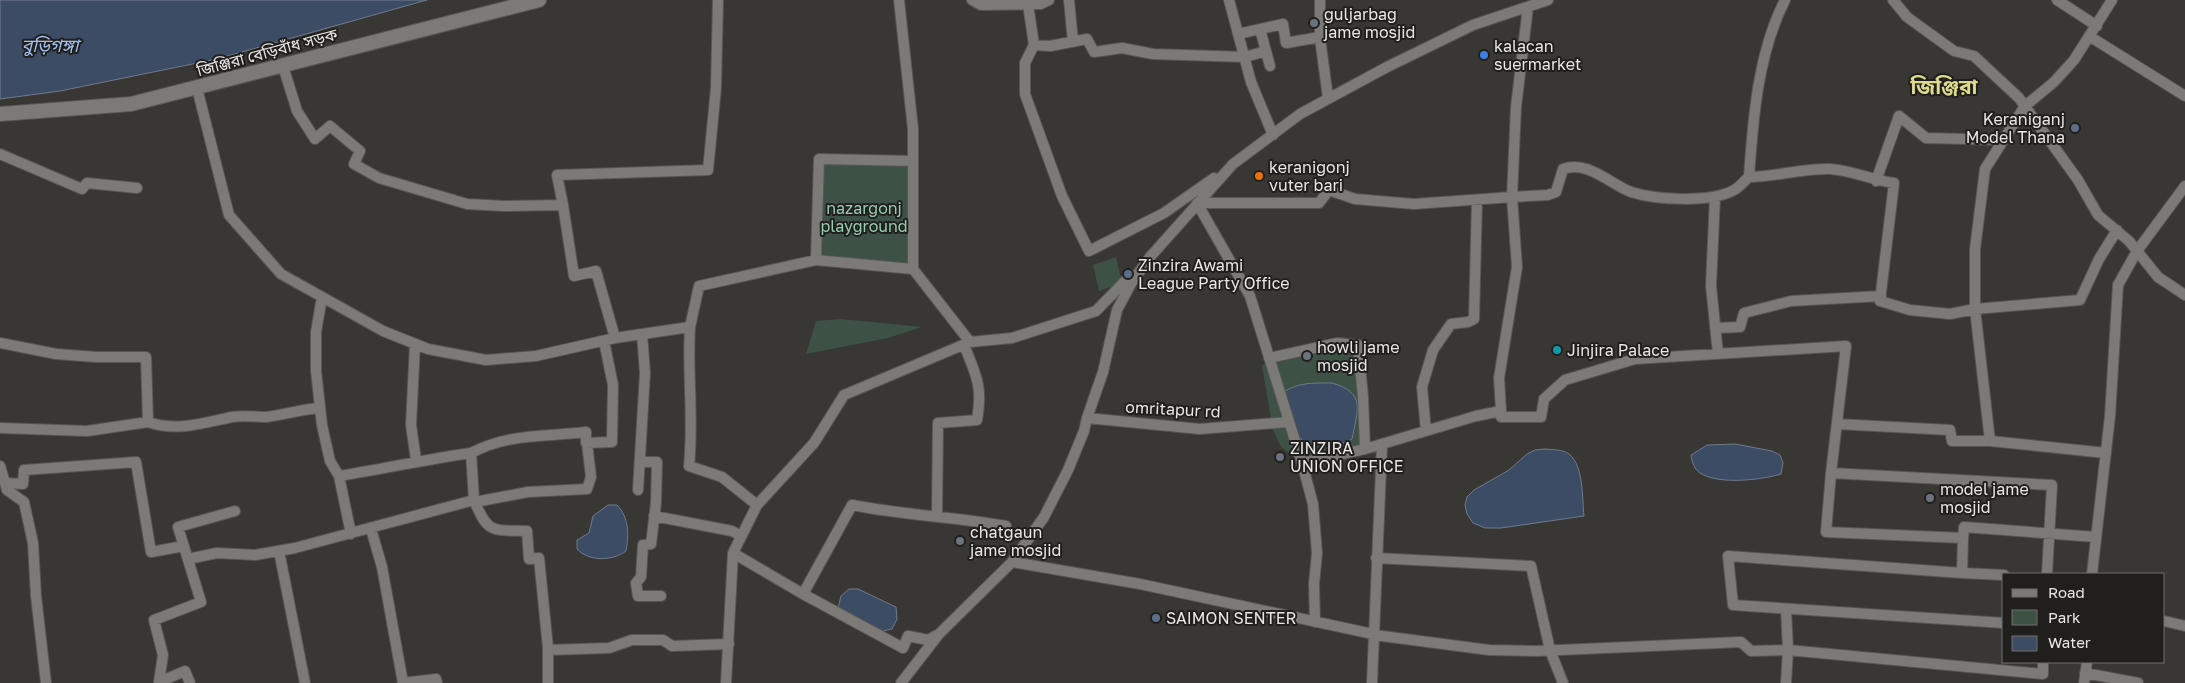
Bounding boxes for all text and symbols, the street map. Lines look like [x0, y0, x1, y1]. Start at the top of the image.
place label: guljarbag jame mosjid [1323, 4, 1415, 42]
marker: guljarbag jame mosjid [1308, 17, 1320, 29]
street label: জিঞ্জিরা বেড়িবাঁধ সড়ক [193, 23, 341, 81]
water label: বুড়িগঙ্গা [21, 34, 82, 57]
place label: kalacan suermarket [1494, 36, 1582, 74]
marker: kalacan suermarket [1478, 49, 1490, 61]
district label: জিঞ্জিরা [1909, 73, 1979, 99]
place label: Keraniganj Model Thana [1966, 109, 2065, 147]
marker: Keraniganj Model Thana [2069, 122, 2081, 134]
place label: keranigonj vuter bari [1269, 157, 1350, 195]
marker: keranigonj vuter bari [1253, 170, 1265, 182]
park label: nazargonj playground [820, 198, 908, 236]
place label: Zinzira Awami League Party Office [1138, 255, 1290, 293]
marker: Zinzira Awami League Party Office [1122, 268, 1134, 280]
place label: howli jame mosjid [1317, 337, 1399, 375]
place label: Jinjira Palace [1567, 340, 1669, 360]
marker: Jinjira Palace [1551, 344, 1563, 356]
marker: howli jame mosjid [1301, 350, 1313, 362]
street label: omritapur rd [1125, 397, 1221, 421]
place label: ZINZIRA UNION OFFICE [1290, 438, 1403, 476]
marker: ZINZIRA UNION OFFICE [1274, 451, 1286, 463]
place label: model jame mosjid [1940, 479, 2029, 517]
marker: model jame mosjid [1924, 492, 1936, 504]
place label: chatgaun jame mosjid [969, 522, 1061, 560]
marker: chatgaun jame mosjid [954, 535, 966, 547]
legend [2002, 573, 2165, 663]
text: Road [2048, 583, 2085, 601]
place label: SAIMON SENTER [1166, 608, 1296, 628]
text: Park [2048, 608, 2081, 626]
marker: SAIMON SENTER [1150, 612, 1162, 624]
text: Water [2048, 633, 2091, 651]

